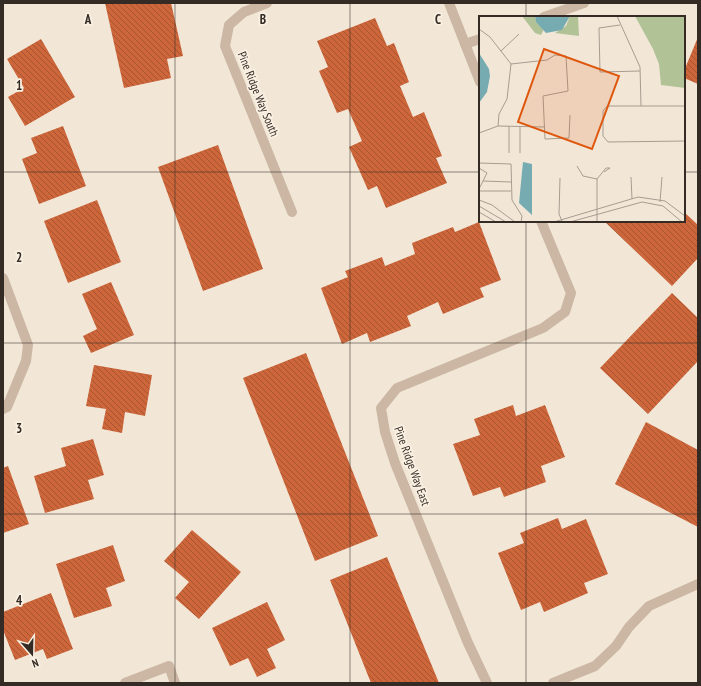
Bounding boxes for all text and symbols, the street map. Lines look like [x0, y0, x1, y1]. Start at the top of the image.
text: A [84, 11, 92, 28]
text: B [260, 11, 266, 28]
text: C [435, 11, 441, 28]
inset map [479, 16, 685, 222]
street label: Pine Ridge Way South [235, 49, 282, 138]
text: 1 [16, 77, 22, 94]
text: 2 [16, 249, 22, 266]
text: 3 [16, 420, 22, 437]
street label: Pine Ridge Way East [391, 424, 434, 508]
text: 4 [16, 592, 23, 609]
north arrow [12, 634, 52, 674]
text: N [30, 656, 41, 671]

